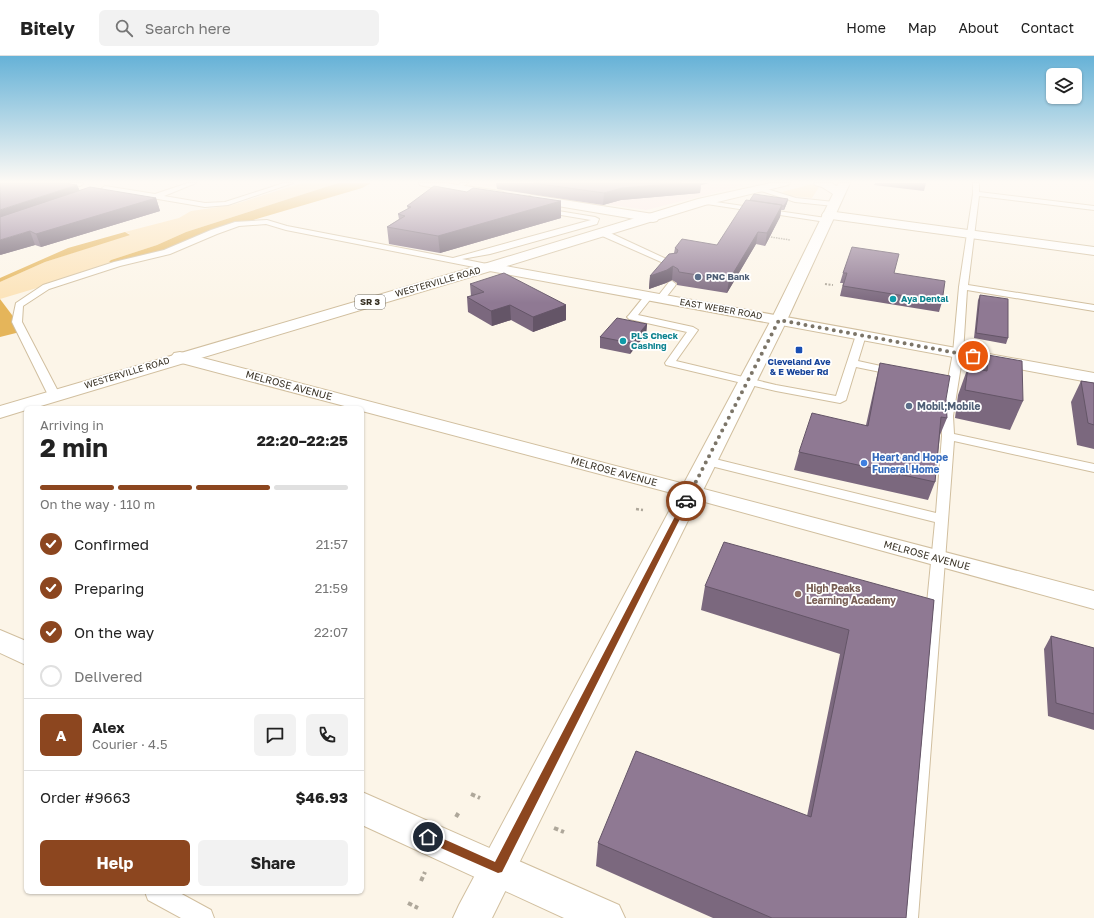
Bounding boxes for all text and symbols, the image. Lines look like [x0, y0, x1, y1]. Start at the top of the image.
search box [99, 10, 379, 46]
text: Bitely [20, 16, 75, 39]
icon: search [113, 17, 135, 39]
text: Search here [145, 19, 231, 37]
text: Home [846, 19, 886, 36]
text: Map [908, 19, 936, 36]
text: About [958, 19, 999, 36]
text: Contact [1021, 19, 1074, 36]
map controls [1046, 68, 1082, 104]
button: layers [1046, 68, 1082, 104]
street label: WESTERVILLE ROAD [394, 264, 482, 299]
place label: PNC Bank [706, 271, 751, 282]
marker: PNC Bank [693, 272, 703, 282]
place label: Aya Dental [901, 293, 948, 304]
marker: Aya Dental [888, 294, 898, 304]
road number: SR 3 [355, 295, 385, 309]
street label: EAST WEBER ROAD [679, 296, 763, 321]
place label: PLS Check Cashing [631, 330, 679, 351]
marker: PLS Check Cashing [618, 336, 628, 346]
pin [956, 339, 990, 373]
marker: Cleveland Ave & E Weber Rd [794, 345, 804, 355]
icon: bag [962, 345, 984, 367]
street label: WESTERVILLE ROAD [83, 354, 171, 391]
place label: Cleveland Ave & E Weber Rd [768, 356, 831, 377]
street label: MELROSE AVENUE [244, 368, 334, 402]
place label: Mobil;Mobile [917, 400, 980, 412]
marker: Mobil;Mobile [904, 401, 914, 411]
text: Arriving in [40, 417, 104, 433]
text: 22:20–22:25 [257, 431, 348, 449]
text: 2 min [40, 432, 108, 463]
place label: Heart and Hope Funeral Home [872, 451, 948, 475]
street label: MELROSE AVENUE [569, 454, 659, 488]
marker: Heart and Hope Funeral Home [859, 458, 869, 468]
courier [666, 481, 706, 521]
icon: car [675, 490, 697, 512]
text: On the way · 110 m [40, 496, 155, 512]
icon: check [40, 533, 62, 555]
text: Confirmed [74, 535, 149, 553]
text: 21:57 [316, 536, 348, 552]
street label: MELROSE AVENUE [882, 538, 972, 572]
icon: check [40, 577, 62, 599]
text: Preparing [74, 579, 144, 597]
text: 21:59 [315, 580, 348, 596]
place label: High Peaks Learning Academy [806, 582, 896, 606]
marker: High Peaks Learning Academy [793, 589, 803, 599]
icon: check [40, 621, 62, 643]
text: On the way [74, 623, 154, 641]
text: 22:07 [314, 624, 348, 640]
text: Delivered [74, 667, 142, 685]
button: chat [254, 714, 296, 756]
button: phone [306, 714, 348, 756]
text: Alex [92, 718, 125, 736]
text: A [56, 726, 66, 744]
text: Courier · 4.5 [92, 736, 167, 752]
text: Order #9663 [40, 788, 131, 806]
text: $46.93 [296, 788, 348, 806]
pin [411, 820, 445, 854]
icon: home [417, 826, 439, 848]
button: Help [40, 840, 190, 886]
button: Share [198, 840, 348, 886]

